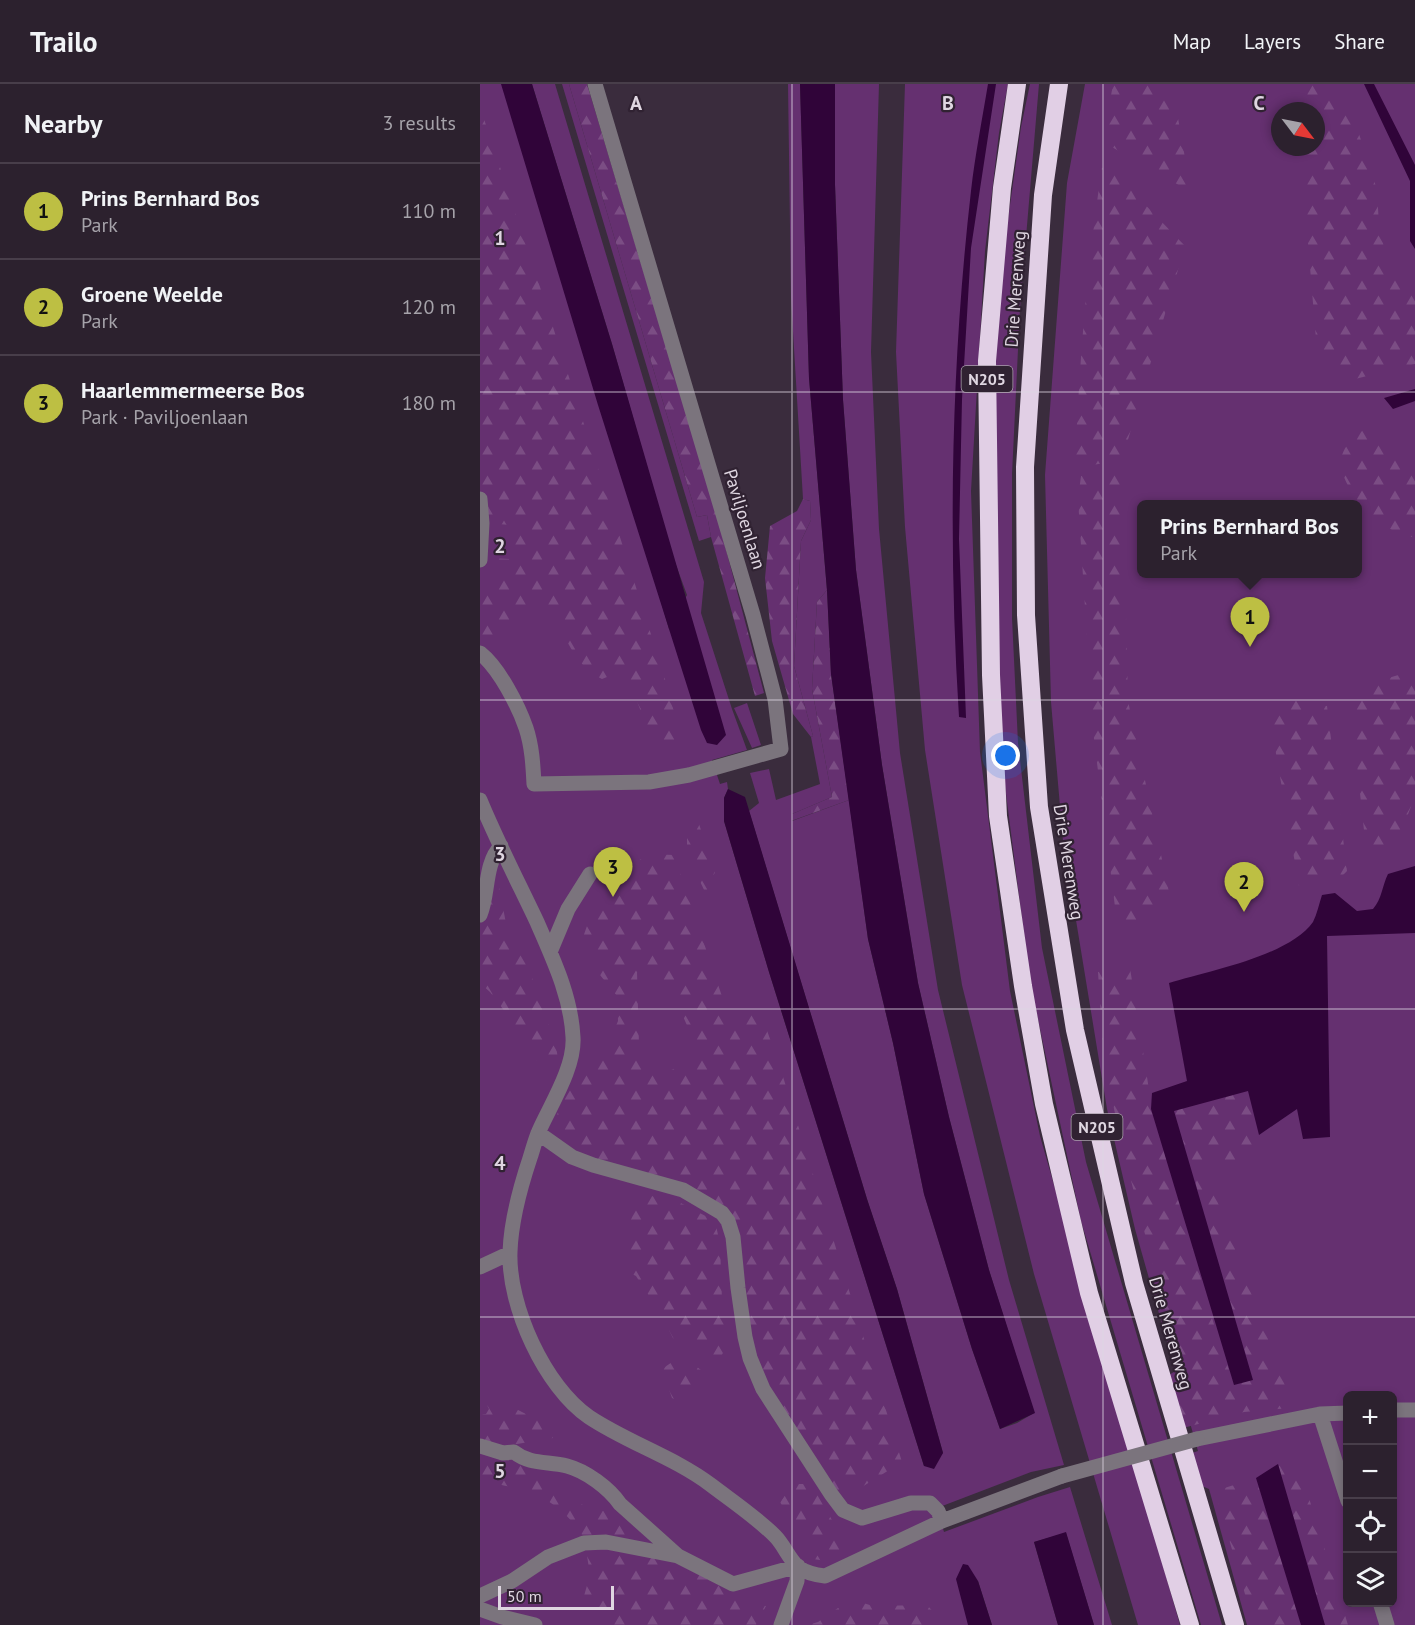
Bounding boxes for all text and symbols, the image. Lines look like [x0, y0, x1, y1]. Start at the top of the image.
text: Trailo [30, 23, 97, 60]
text: Map [1173, 28, 1211, 55]
text: Layers [1244, 28, 1301, 55]
text: Share [1334, 28, 1385, 55]
text: A [630, 90, 643, 116]
text: B [942, 90, 954, 116]
text: C [1253, 90, 1265, 116]
north arrow [1271, 102, 1325, 156]
text: Nearby [24, 107, 102, 140]
text: 3 results [383, 110, 456, 136]
text: Prins Bernhard Bos [81, 184, 259, 212]
text: 1 [38, 198, 49, 224]
text: 110 m [402, 198, 456, 224]
text: Park [81, 212, 118, 238]
text: 1 [494, 225, 506, 251]
street label: Drie Merenweg [999, 230, 1031, 348]
text: Groene Weelde [81, 280, 223, 308]
text: 2 [38, 294, 49, 320]
text: 120 m [402, 294, 456, 320]
text: Park [81, 308, 118, 334]
road number: N205 [962, 366, 1012, 392]
text: Haarlemmermeerse Bos [81, 376, 305, 404]
text: 3 [38, 390, 49, 416]
text: 180 m [402, 390, 456, 416]
text: Park · Paviljoenlaan [81, 404, 248, 430]
street label: Paviljoenlaan [719, 466, 771, 572]
popup [1137, 500, 1362, 578]
text: Prins Bernhard Bos [1160, 512, 1339, 540]
text: 2 [494, 533, 506, 559]
text: Park [1160, 540, 1197, 566]
pin: 1 [1230, 598, 1270, 647]
your location [991, 741, 1020, 770]
street label: Drie Merenweg [1049, 803, 1089, 921]
text: 3 [494, 841, 506, 867]
pin: 3 [594, 848, 632, 897]
pin: 2 [1224, 862, 1263, 912]
road number: N205 [1072, 1114, 1122, 1140]
text: 4 [494, 1150, 506, 1176]
street label: Drie Merenweg [1144, 1274, 1198, 1392]
map controls [1343, 1391, 1397, 1607]
button: + [1343, 1391, 1397, 1445]
button: − [1343, 1445, 1397, 1499]
text: 5 [494, 1458, 506, 1484]
button: locate [1343, 1499, 1397, 1553]
button: layers [1343, 1553, 1397, 1607]
scale bar [498, 1583, 614, 1610]
text: 50 m [507, 1586, 542, 1606]

